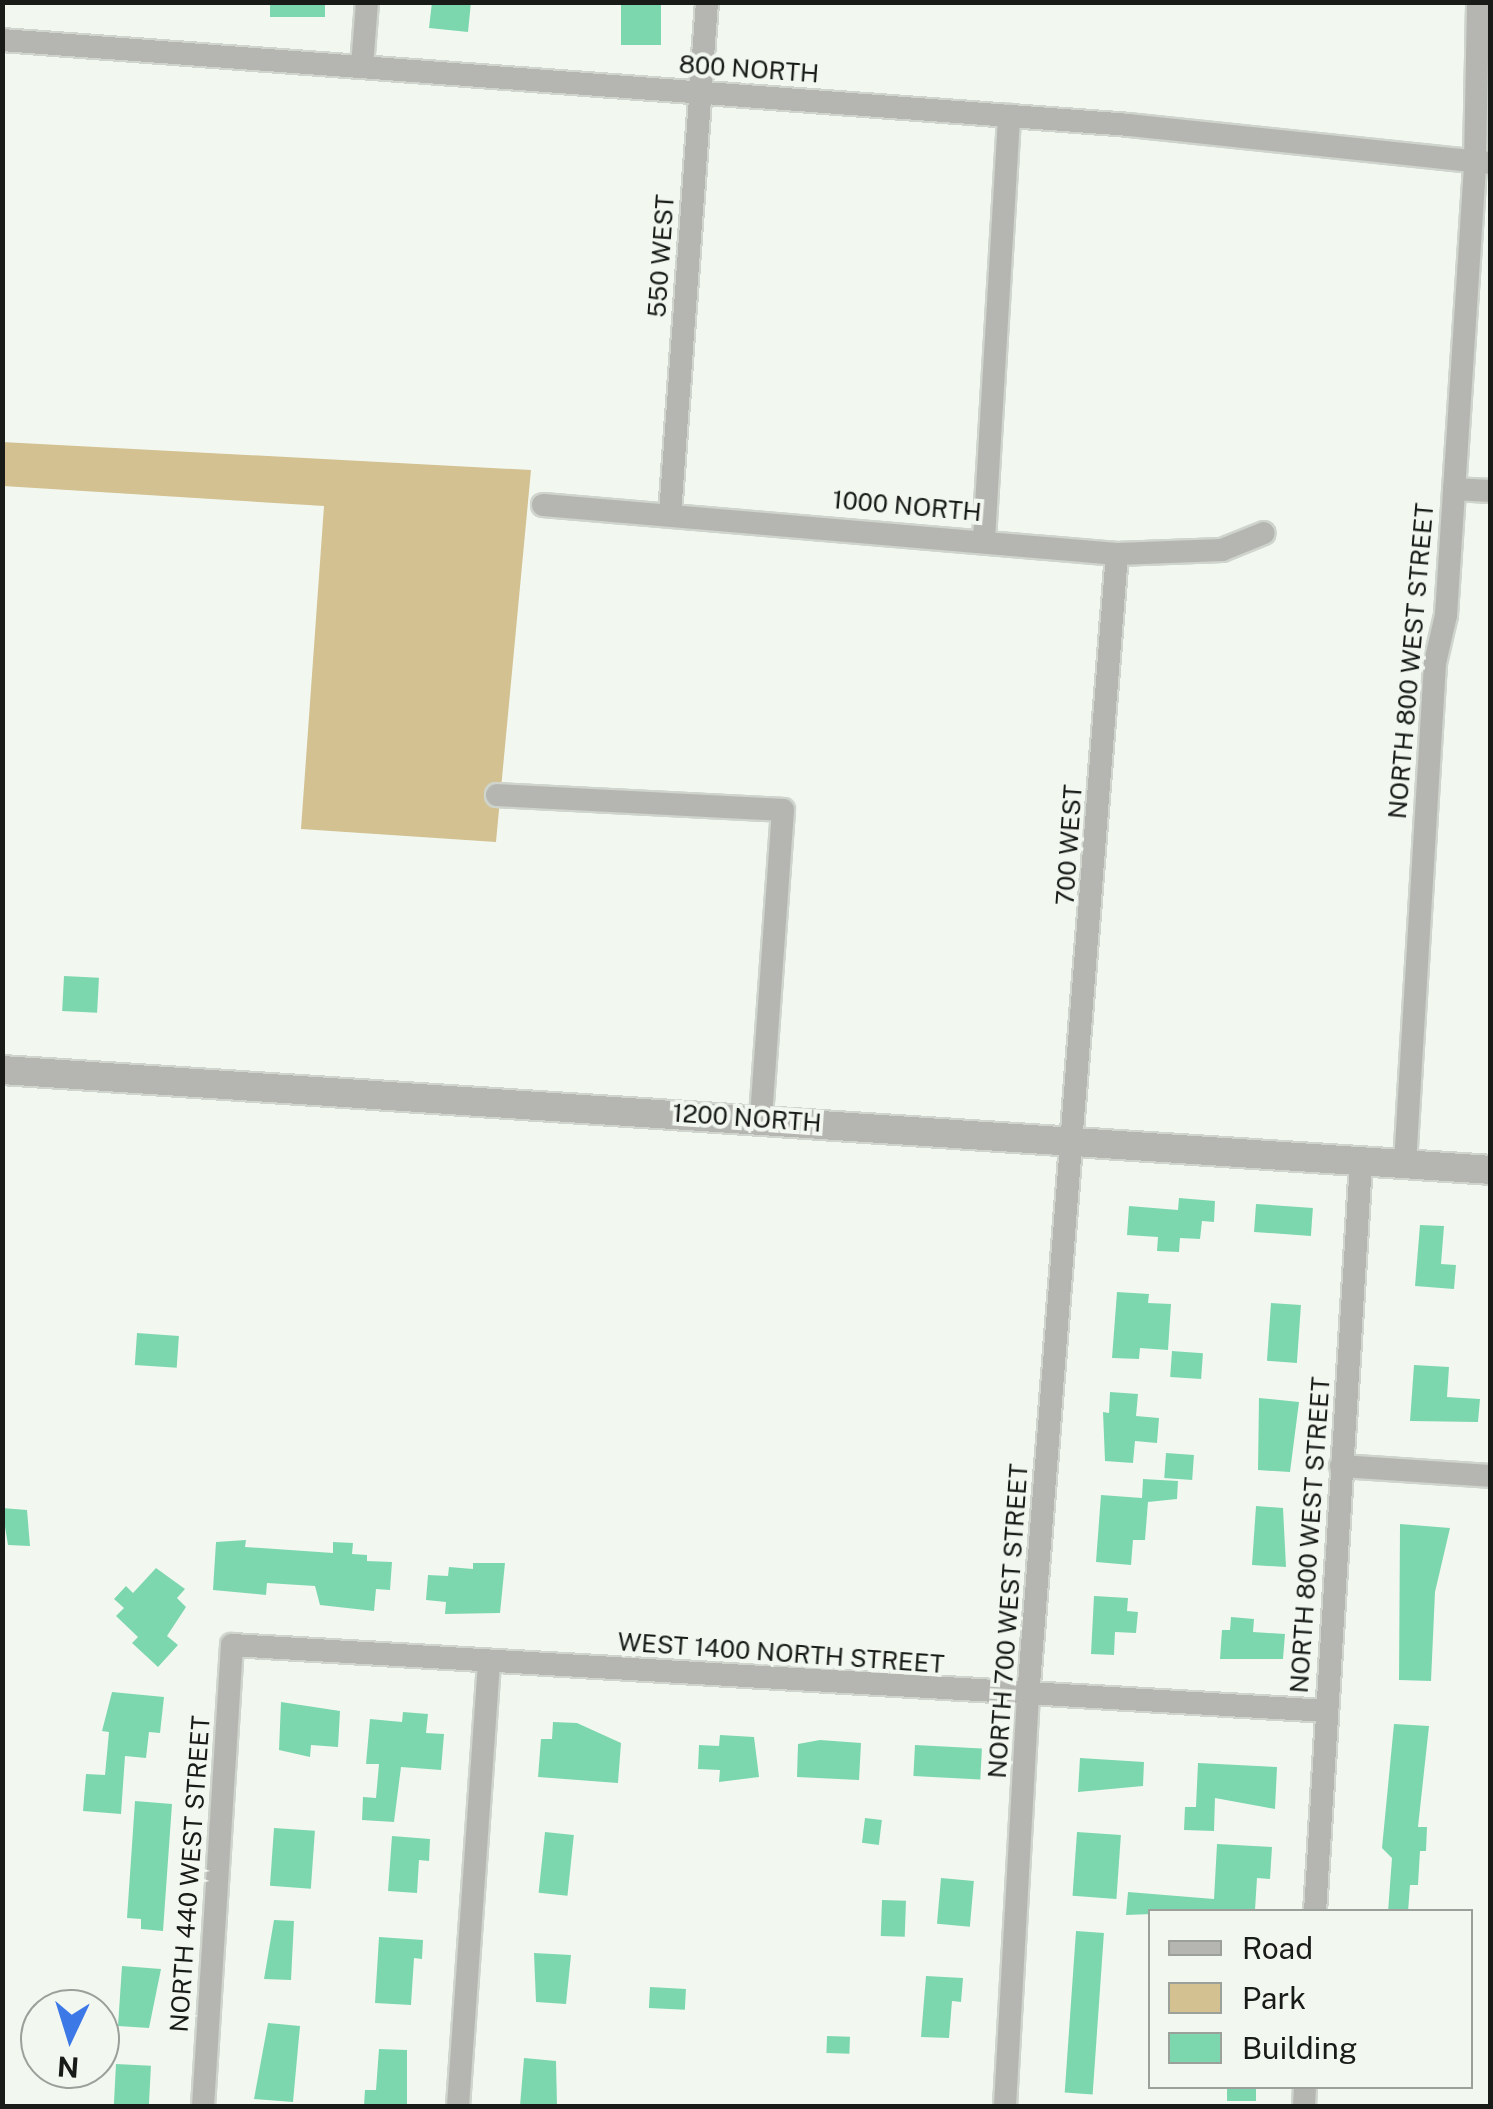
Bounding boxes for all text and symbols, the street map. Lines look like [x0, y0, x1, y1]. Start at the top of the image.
street label: 800 NORTH [678, 49, 820, 89]
street label: 550 WEST [642, 193, 680, 319]
street label: 1000 NORTH [831, 485, 983, 527]
street label: NORTH 800 WEST STREET [1382, 501, 1440, 821]
street label: 700 WEST [1050, 783, 1088, 907]
street label: 1200 NORTH [671, 1098, 823, 1138]
street label: NORTH 800 WEST STREET [1284, 1375, 1336, 1695]
street label: NORTH 700 WEST STREET [982, 1462, 1034, 1780]
street label: WEST 1400 NORTH STREET [617, 1627, 945, 1679]
street label: NORTH 440 WEST STREET [164, 1714, 216, 2034]
legend [1148, 1909, 1473, 2089]
text: Road [1242, 1930, 1313, 1966]
text: Park [1242, 1980, 1306, 2016]
north arrow [20, 1989, 120, 2089]
text: Building [1242, 2030, 1357, 2066]
text: N [56, 2050, 80, 2085]

